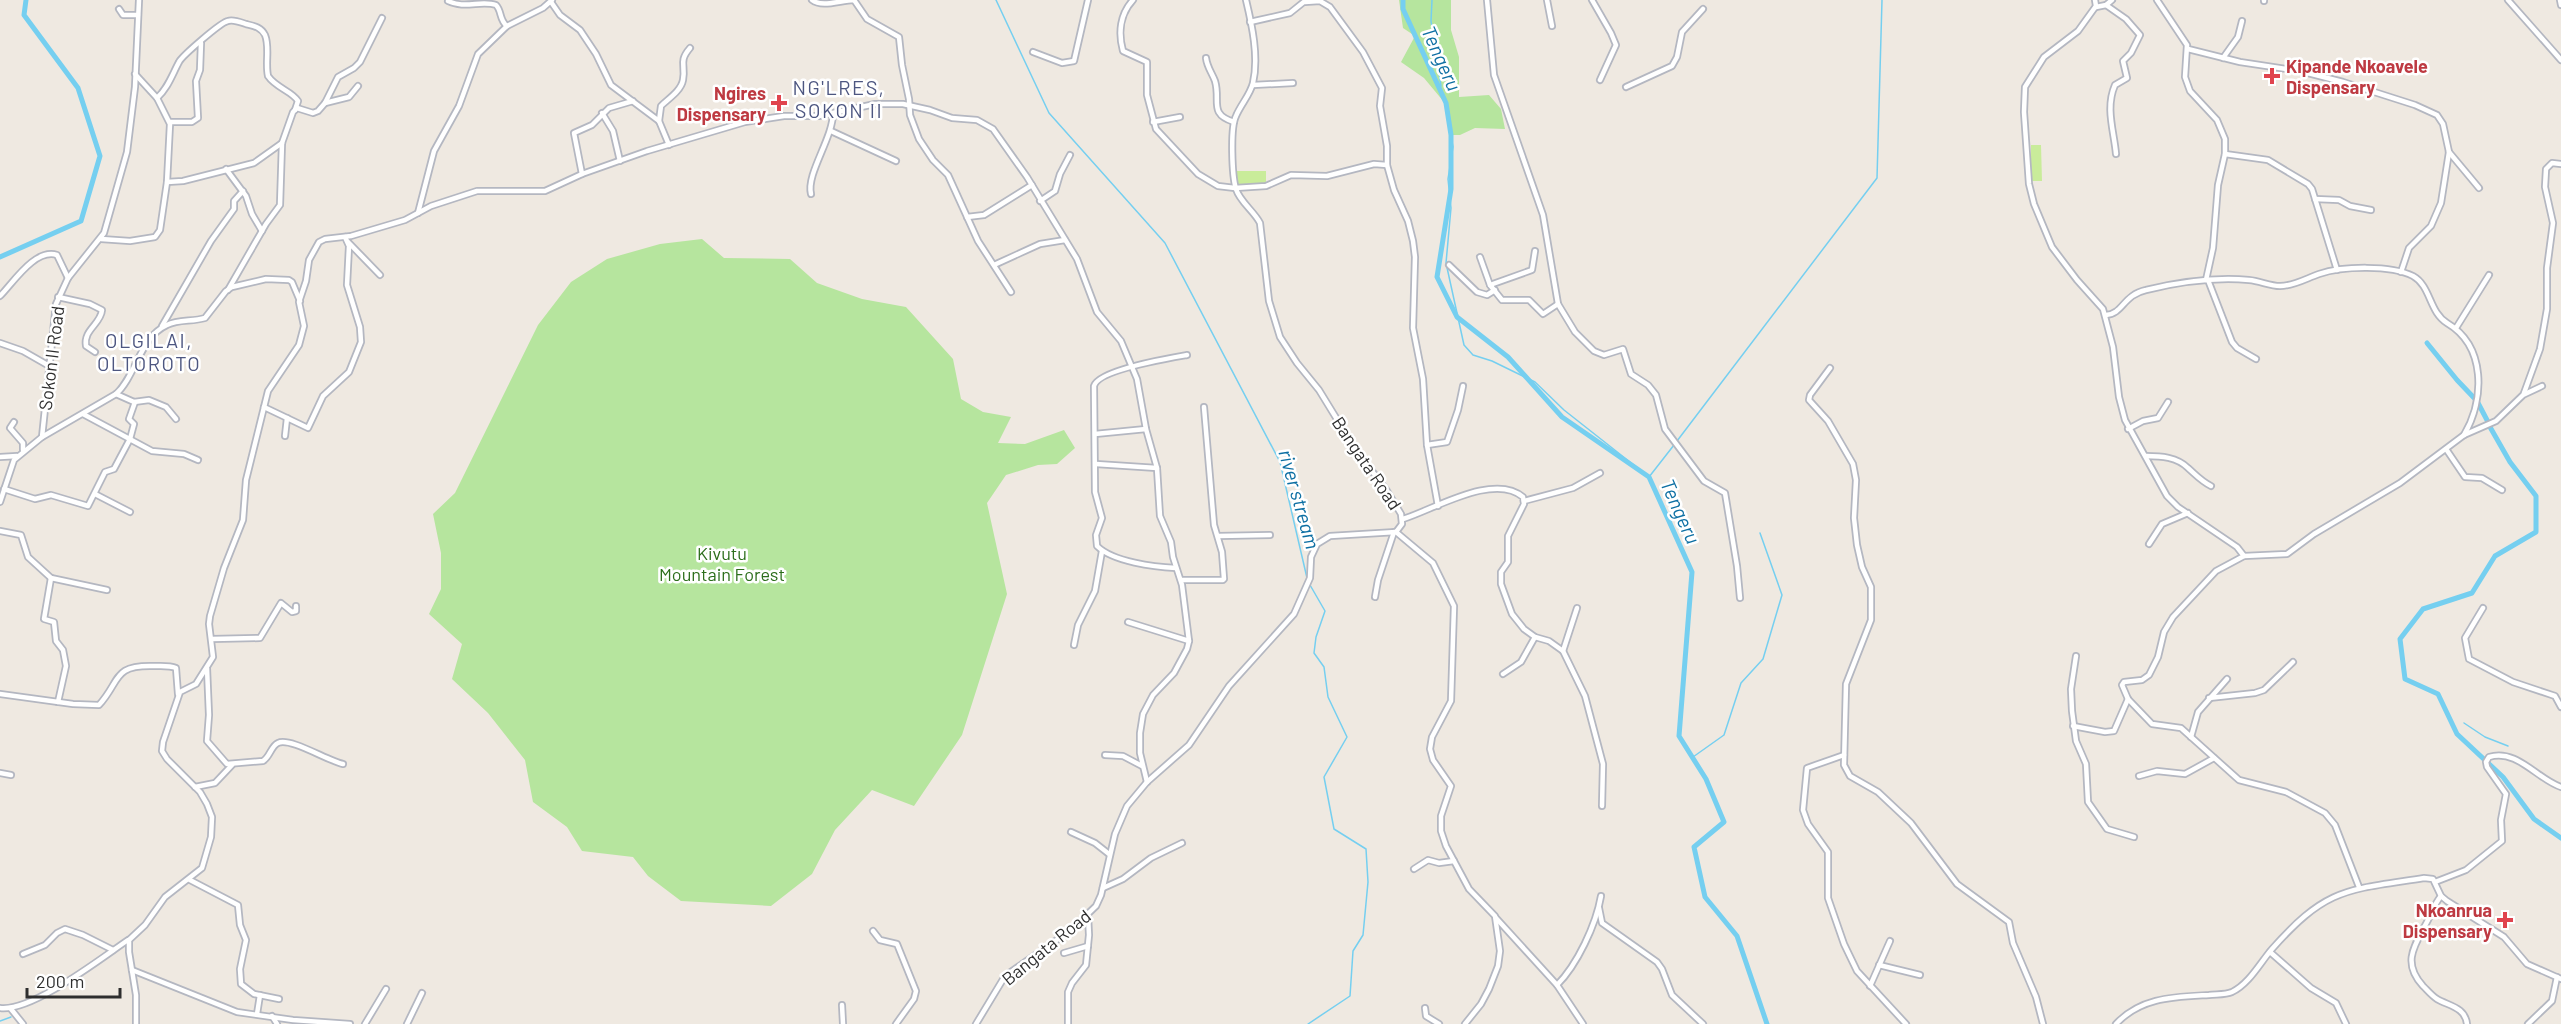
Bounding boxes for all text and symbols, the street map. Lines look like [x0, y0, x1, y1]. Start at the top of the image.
water label: Tengeru [1417, 22, 1467, 94]
place label: Kipande Nkoavele Dispensary [2286, 55, 2428, 98]
marker: Kipande Nkoavele Dispensary [2263, 67, 2281, 85]
district label: NG'LRES, SOKON II [793, 75, 885, 122]
place label: Ngires Dispensary [677, 82, 766, 125]
marker: Ngires Dispensary [770, 94, 788, 112]
street label: Sokon II Road [34, 305, 68, 411]
district label: OLGILAI, OLTOROTO [97, 328, 201, 375]
street label: Bangata Road [1328, 412, 1406, 514]
water label: river stream [1274, 446, 1326, 552]
water label: Tengeru [1656, 475, 1706, 547]
park label: Kivutu Mountain Forest [659, 542, 785, 585]
place label: Nkoanrua Dispensary [2403, 899, 2492, 942]
street label: Bangata Road [997, 904, 1095, 990]
marker: Nkoanrua Dispensary [2496, 911, 2514, 929]
scale bar [27, 961, 120, 999]
text: 200 m [36, 970, 84, 992]

